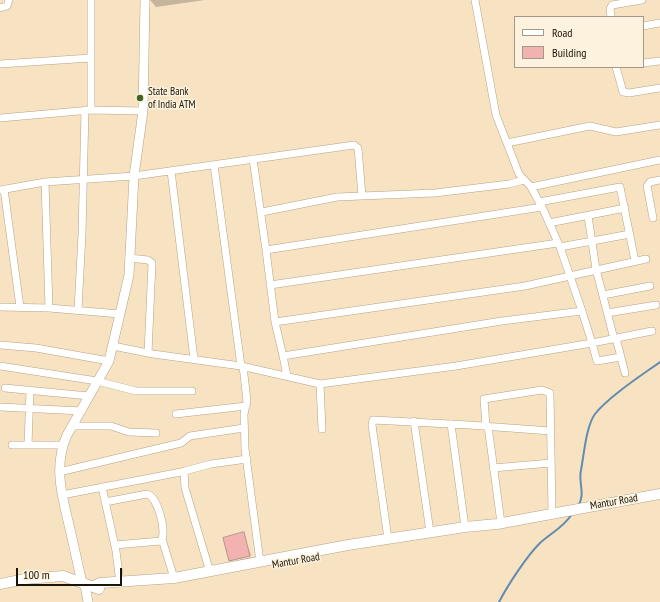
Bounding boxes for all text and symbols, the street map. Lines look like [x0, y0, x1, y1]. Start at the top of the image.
legend [514, 16, 644, 68]
text: Road [552, 25, 572, 40]
text: Building [552, 45, 587, 60]
place label: State Bank of India ATM [148, 85, 196, 111]
marker: State Bank of India ATM [135, 93, 145, 103]
street label: Mantur Road [589, 491, 639, 513]
street label: Mantur Road [271, 550, 321, 572]
scale bar [18, 560, 124, 586]
text: 100 m [23, 567, 50, 582]

